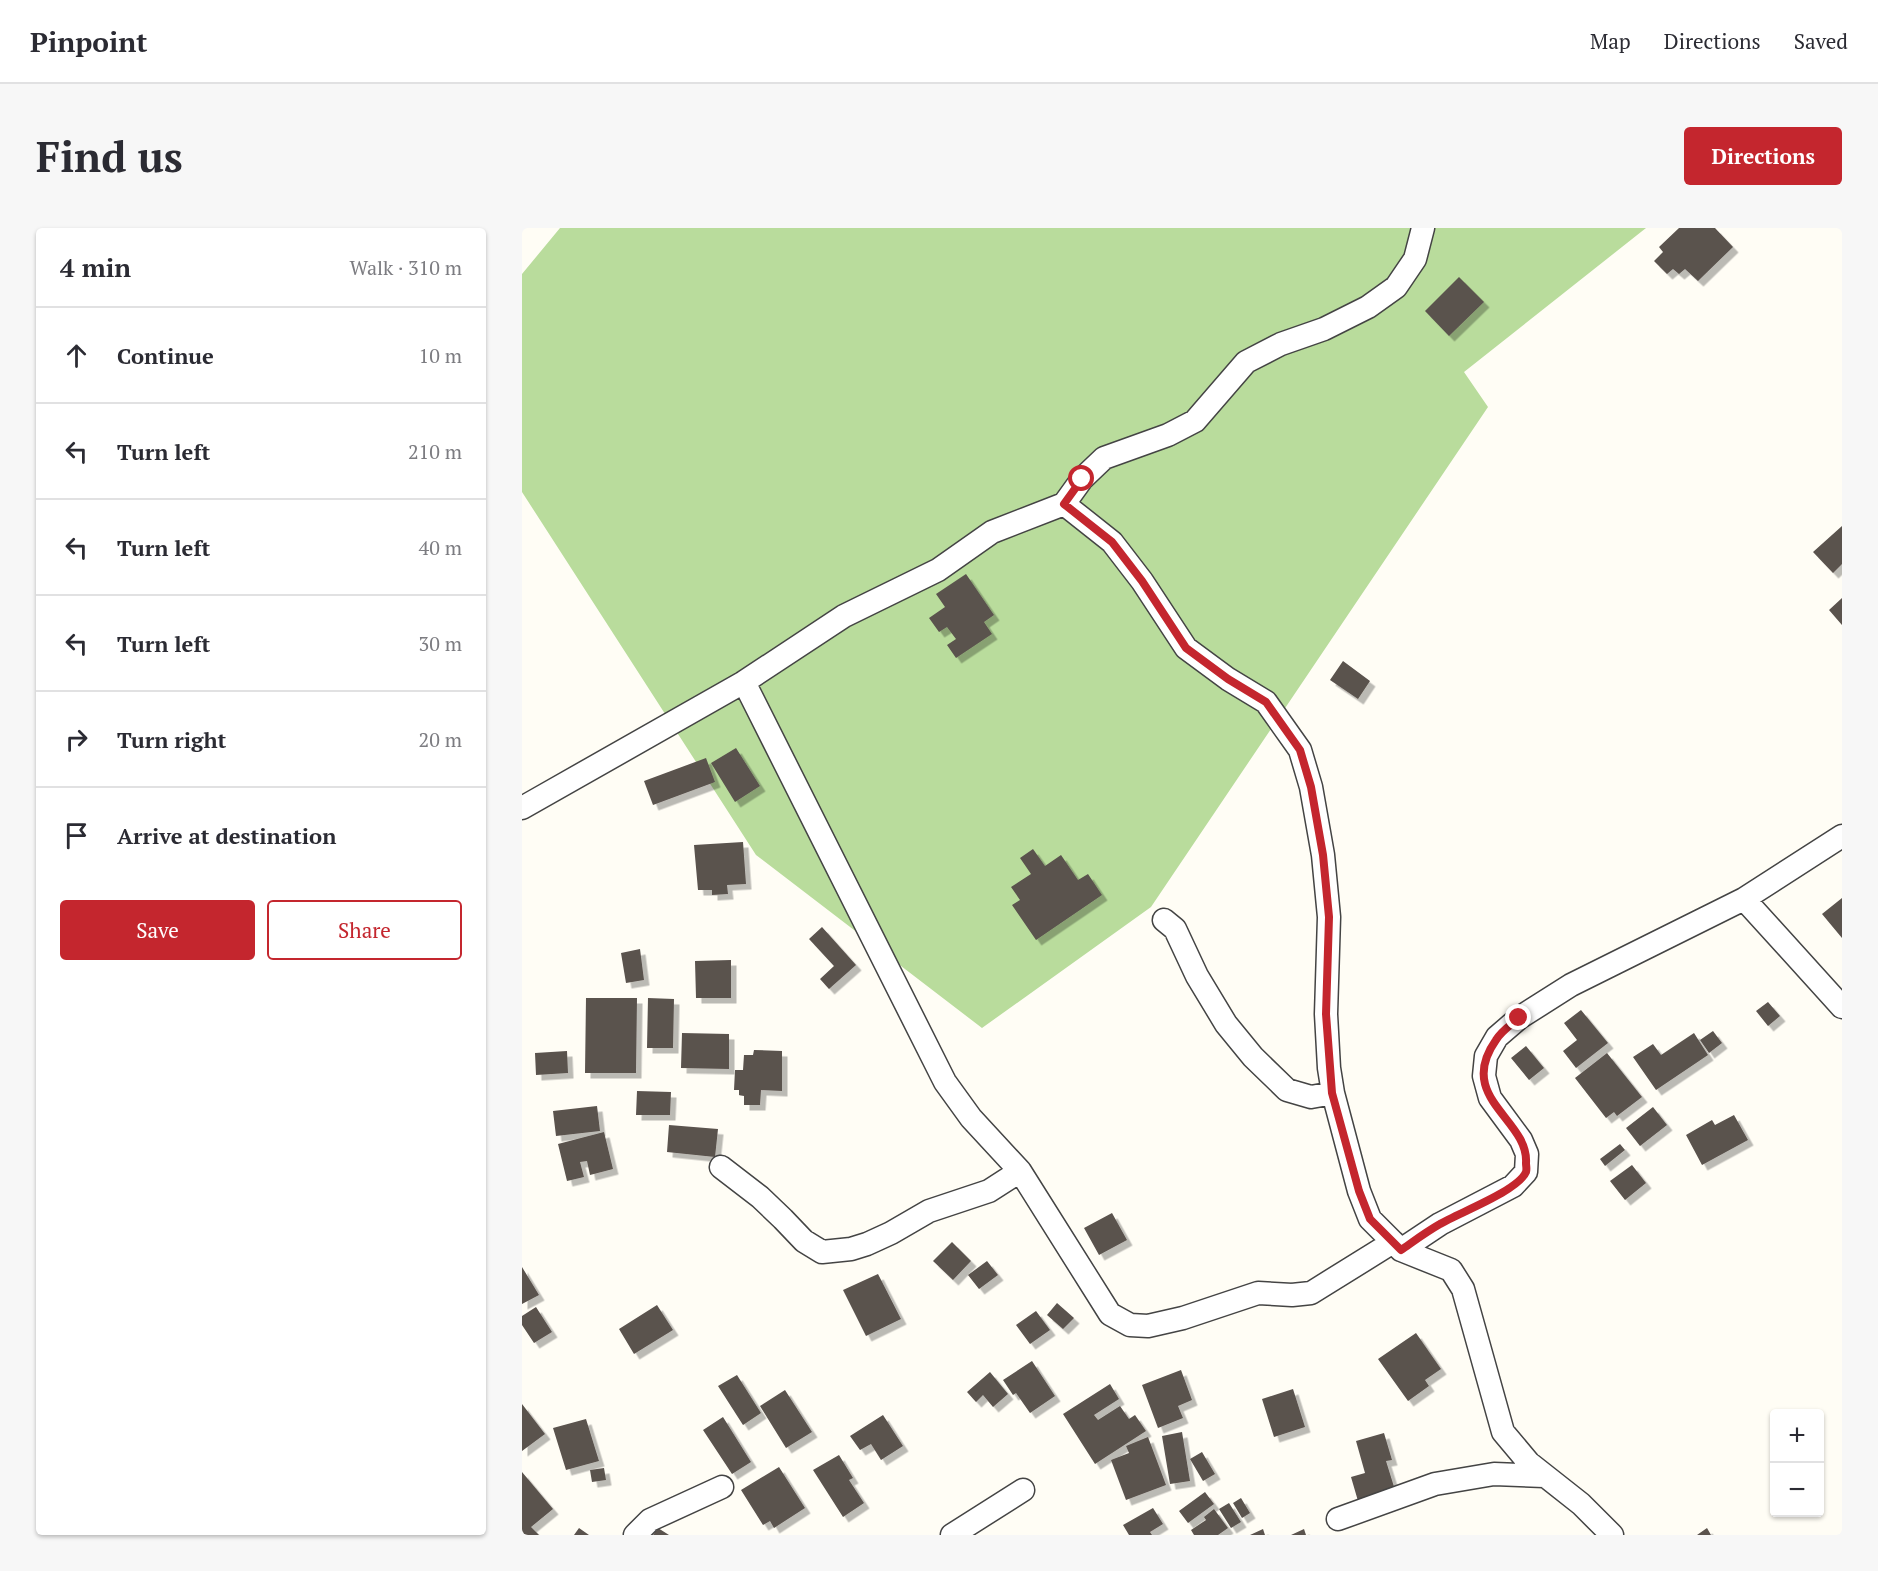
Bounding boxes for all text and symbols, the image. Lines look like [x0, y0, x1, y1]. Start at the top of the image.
text: Pinpoint [30, 23, 147, 60]
text: Map [1590, 27, 1631, 55]
text: Directions [1664, 27, 1761, 55]
text: Saved [1794, 27, 1848, 55]
button: Directions [1684, 127, 1842, 185]
text: Find us [36, 128, 183, 184]
text: 4 min [60, 250, 131, 284]
text: Walk · 310 m [350, 254, 462, 281]
icon: ahead [60, 339, 93, 372]
text: Continue [117, 341, 214, 370]
text: 10 m [419, 342, 462, 369]
icon: left [60, 435, 93, 468]
text: Turn left [117, 437, 210, 466]
text: 210 m [408, 438, 462, 465]
route start [1068, 465, 1094, 491]
icon: left [60, 531, 93, 564]
text: Turn left [117, 533, 210, 562]
text: 40 m [419, 534, 462, 561]
icon: left [60, 627, 93, 660]
text: Turn left [117, 629, 210, 658]
text: 30 m [419, 630, 462, 657]
icon: right [60, 723, 93, 756]
text: Turn right [117, 725, 226, 754]
text: 20 m [419, 726, 462, 753]
icon: arrive [60, 819, 93, 852]
text: Arrive at destination [117, 821, 336, 850]
button: Save [60, 900, 255, 960]
button: Share [267, 900, 462, 960]
route end [1505, 1004, 1531, 1030]
map controls [1770, 1409, 1824, 1517]
button: + [1770, 1409, 1824, 1463]
button: − [1770, 1463, 1824, 1517]

